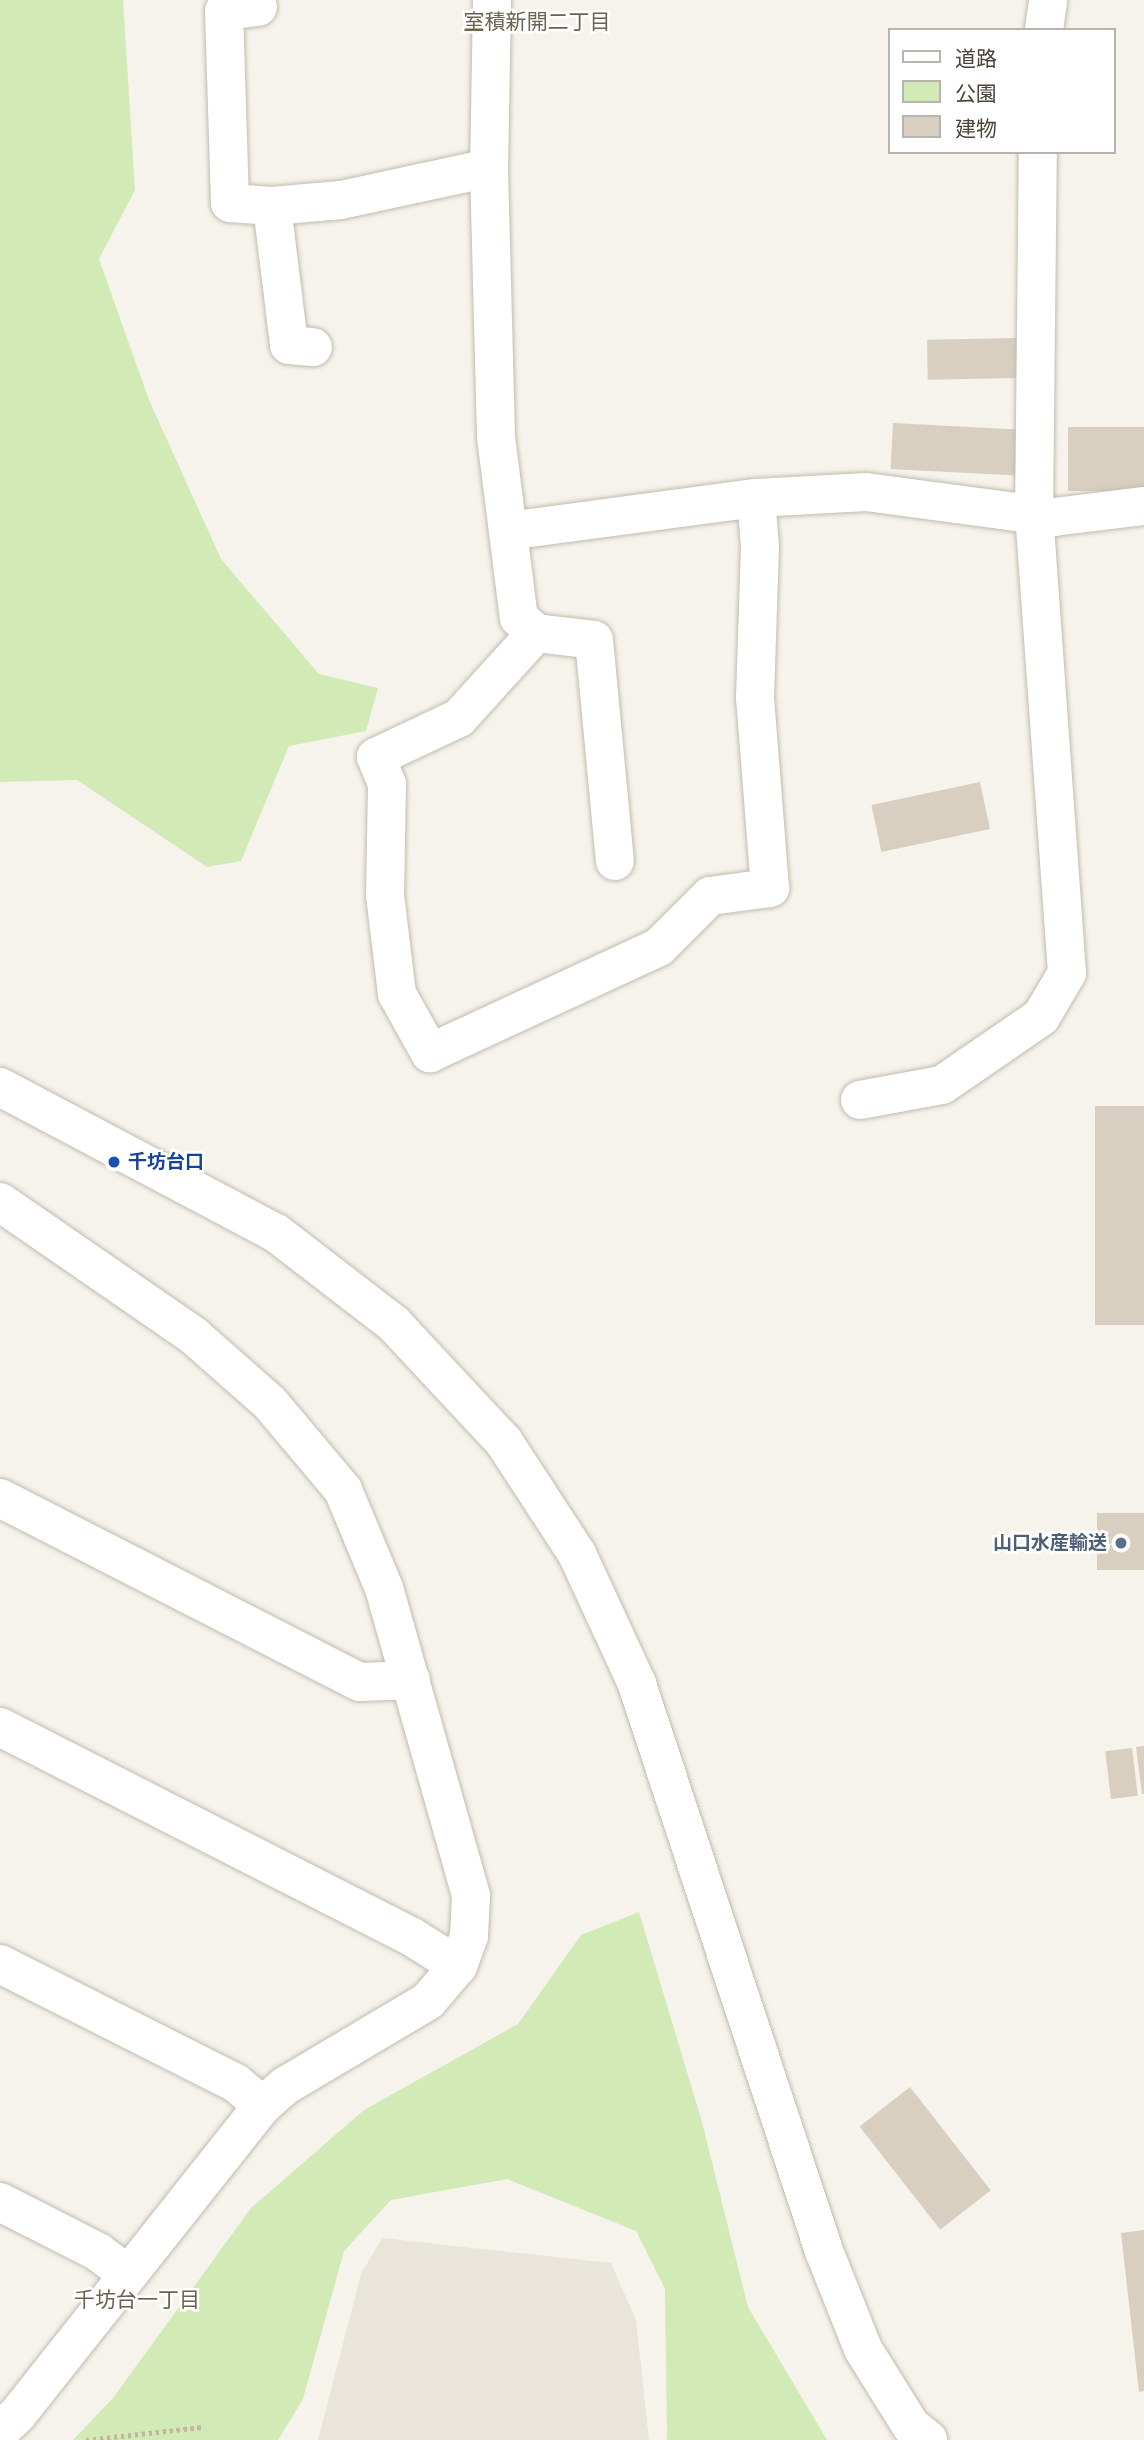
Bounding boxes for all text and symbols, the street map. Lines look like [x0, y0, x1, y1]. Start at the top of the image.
district label: 室積新開二丁目 [464, 8, 610, 34]
legend [888, 28, 1116, 154]
text: 道路 [955, 44, 997, 72]
text: 公園 [955, 79, 997, 107]
text: 建物 [955, 114, 997, 142]
place label: 千坊台口 [128, 1151, 204, 1173]
marker: 千坊台口 [106, 1154, 122, 1170]
place label: 山口水産輸送 [993, 1532, 1107, 1554]
marker: 山口水産輸送 [1113, 1535, 1129, 1551]
district label: 千坊台一丁目 [74, 2286, 200, 2312]

